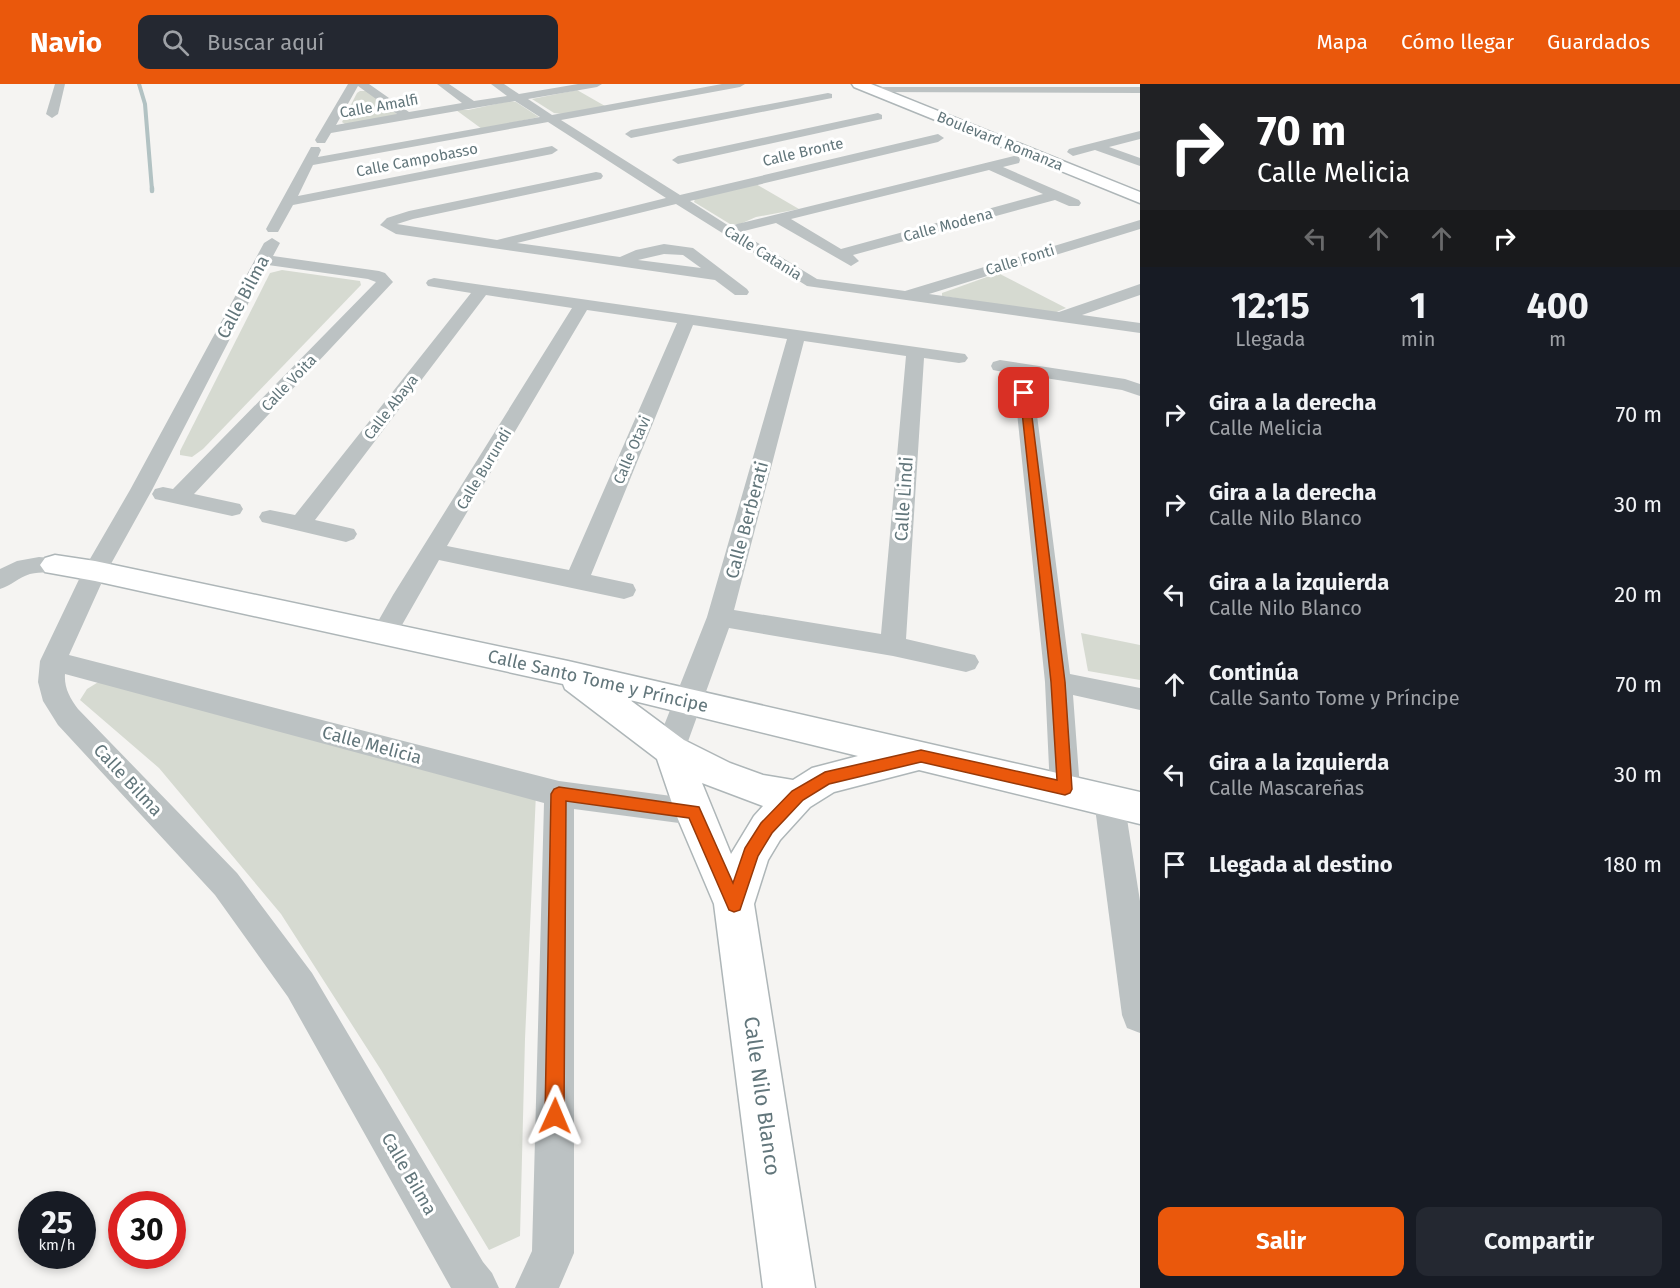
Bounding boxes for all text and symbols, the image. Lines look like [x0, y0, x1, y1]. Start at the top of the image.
search box [138, 15, 558, 69]
text: Navio [30, 26, 102, 59]
icon: search [159, 26, 192, 59]
text: Buscar aquí [207, 29, 324, 56]
text: Mapa [1316, 29, 1368, 55]
text: Cómo llegar [1401, 29, 1514, 55]
text: Guardados [1547, 29, 1650, 55]
street label: Calle Amalfi [338, 90, 420, 122]
text: 70 m [1257, 106, 1346, 156]
street label: Boulevard Romanza [934, 107, 1066, 175]
icon: right [1158, 108, 1236, 186]
street label: Calle Bronte [761, 134, 845, 170]
street label: Calle Campobasso [355, 139, 479, 181]
text: Calle Melicia [1257, 157, 1410, 189]
street label: Calle Modena [901, 204, 995, 246]
street label: Calle Catania [721, 222, 805, 284]
icon: left [1299, 222, 1332, 255]
icon: ahead [1362, 222, 1395, 255]
icon: ahead [1425, 222, 1458, 255]
icon: right [1488, 222, 1521, 255]
street label: Calle Fonti [983, 241, 1057, 279]
street label: Calle Bilma [212, 252, 274, 342]
text: 12:15 [1231, 284, 1310, 328]
text: 1 [1410, 284, 1426, 328]
text: 400 [1526, 284, 1589, 328]
text: Llegada [1235, 327, 1305, 351]
text: min [1401, 327, 1435, 351]
text: m [1549, 327, 1566, 351]
street label: Calle Voita [258, 351, 320, 415]
pin [998, 367, 1049, 418]
street label: Calle Abaya [360, 371, 422, 443]
icon: arrive [1007, 376, 1040, 409]
text: Gira a la derecha [1209, 389, 1377, 416]
icon: right [1158, 398, 1191, 431]
text: 70 m [1616, 401, 1662, 428]
street label: Calle Otavi [610, 413, 654, 487]
text: Calle Melicia [1209, 416, 1323, 440]
street label: Calle Burundi [453, 425, 515, 513]
street label: Calle Lindi [890, 456, 918, 542]
street label: Calle Berberati [721, 459, 773, 581]
text: Gira a la derecha [1209, 479, 1377, 506]
icon: right [1158, 488, 1191, 521]
text: 30 m [1614, 491, 1662, 518]
text: Calle Nilo Blanco [1209, 506, 1362, 530]
text: Gira a la izquierda [1209, 569, 1389, 596]
icon: left [1158, 578, 1191, 611]
text: 20 m [1614, 581, 1662, 608]
text: Calle Nilo Blanco [1209, 596, 1362, 620]
street label: Calle Santo Tome y Príncipe [486, 645, 710, 717]
text: Continúa [1209, 659, 1299, 686]
icon: ahead [1158, 668, 1191, 701]
text: 70 m [1616, 671, 1662, 698]
text: Calle Santo Tome y Príncipe [1209, 686, 1460, 710]
street label: Calle Melicia [320, 721, 424, 769]
street label: Calle Bilma [89, 739, 167, 821]
text: Gira a la izquierda [1209, 749, 1389, 776]
icon: left [1158, 758, 1191, 791]
text: 30 m [1614, 761, 1662, 788]
text: Calle Mascareñas [1209, 776, 1364, 800]
icon: arrive [1158, 848, 1191, 881]
text: Llegada al destino [1209, 851, 1393, 878]
text: 180 m [1603, 851, 1662, 878]
street label: Calle Nilo Blanco [738, 1015, 786, 1177]
position arrow [523, 1084, 587, 1148]
street label: Calle Bilma [377, 1129, 441, 1219]
speed limit sign: 30 [108, 1191, 186, 1269]
text: 25 [41, 1205, 73, 1241]
button: Salir [1158, 1207, 1404, 1276]
button: Compartir [1416, 1207, 1662, 1276]
text: km/h [38, 1236, 76, 1254]

